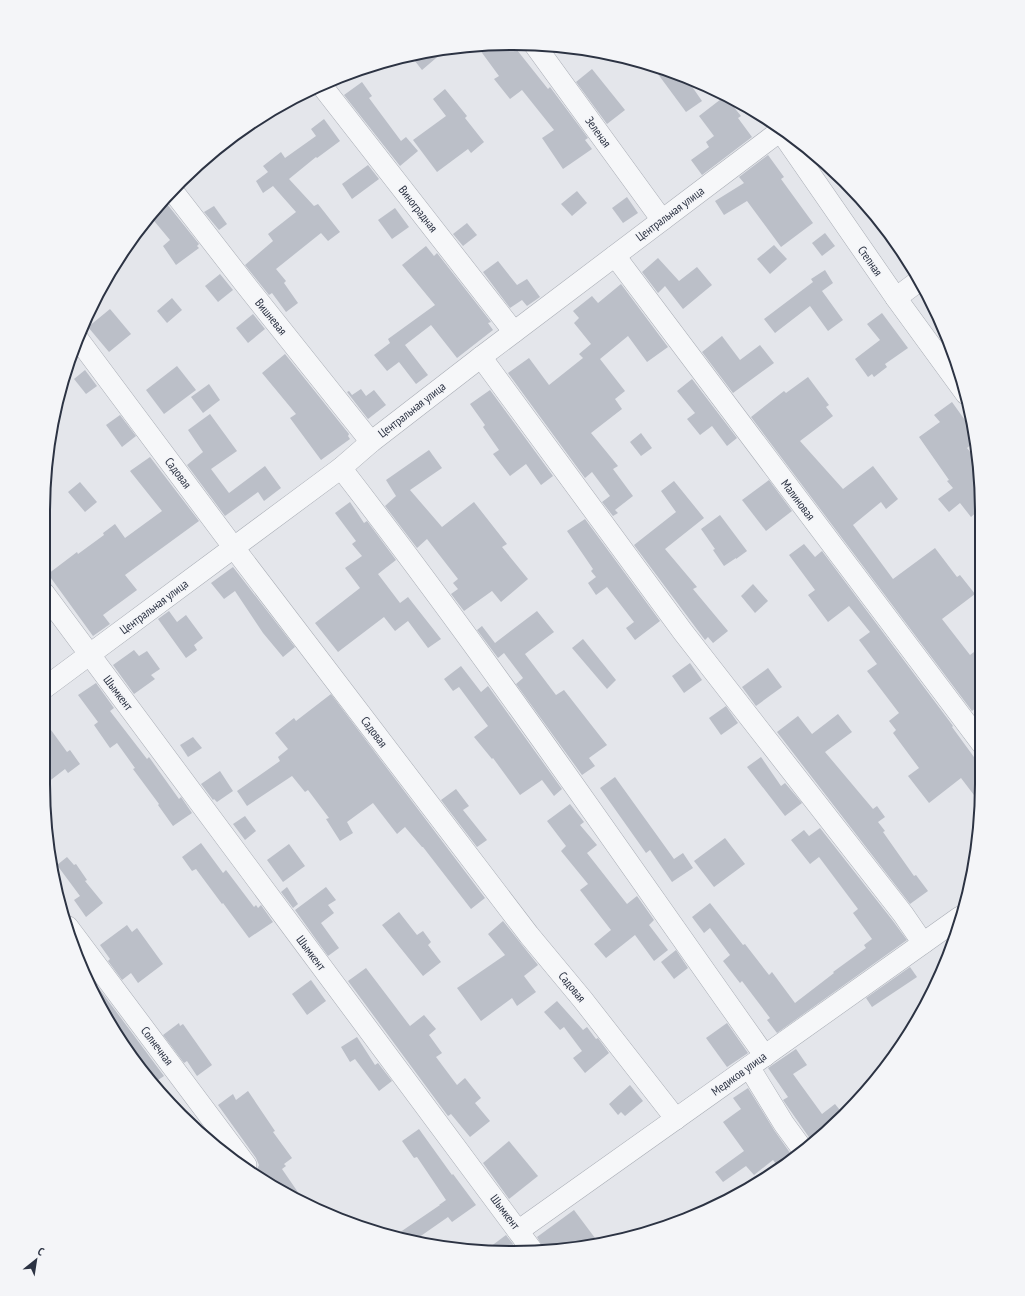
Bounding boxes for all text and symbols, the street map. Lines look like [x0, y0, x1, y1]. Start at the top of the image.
street label: Зеленая [582, 113, 615, 150]
street label: Виноградная [396, 182, 441, 235]
street label: Центральная улица [633, 183, 707, 244]
street label: Степная [855, 243, 886, 279]
street label: Вишневая [252, 295, 291, 338]
street label: Центральная улица [375, 378, 449, 441]
street label: Садовая [162, 454, 195, 491]
street label: Малиновая [778, 476, 819, 523]
street label: Центральная улица [117, 576, 191, 637]
street label: Шымкент [100, 672, 136, 713]
street label: Садовая [358, 713, 391, 750]
street label: Шымкент [293, 932, 329, 973]
street label: Садовая [556, 968, 589, 1005]
street label: Солнечная [138, 1023, 177, 1068]
street label: Медиков улица [708, 1048, 769, 1099]
street label: Шымкент [487, 1191, 523, 1232]
north arrow [16, 1240, 56, 1280]
text: С [35, 1244, 47, 1259]

